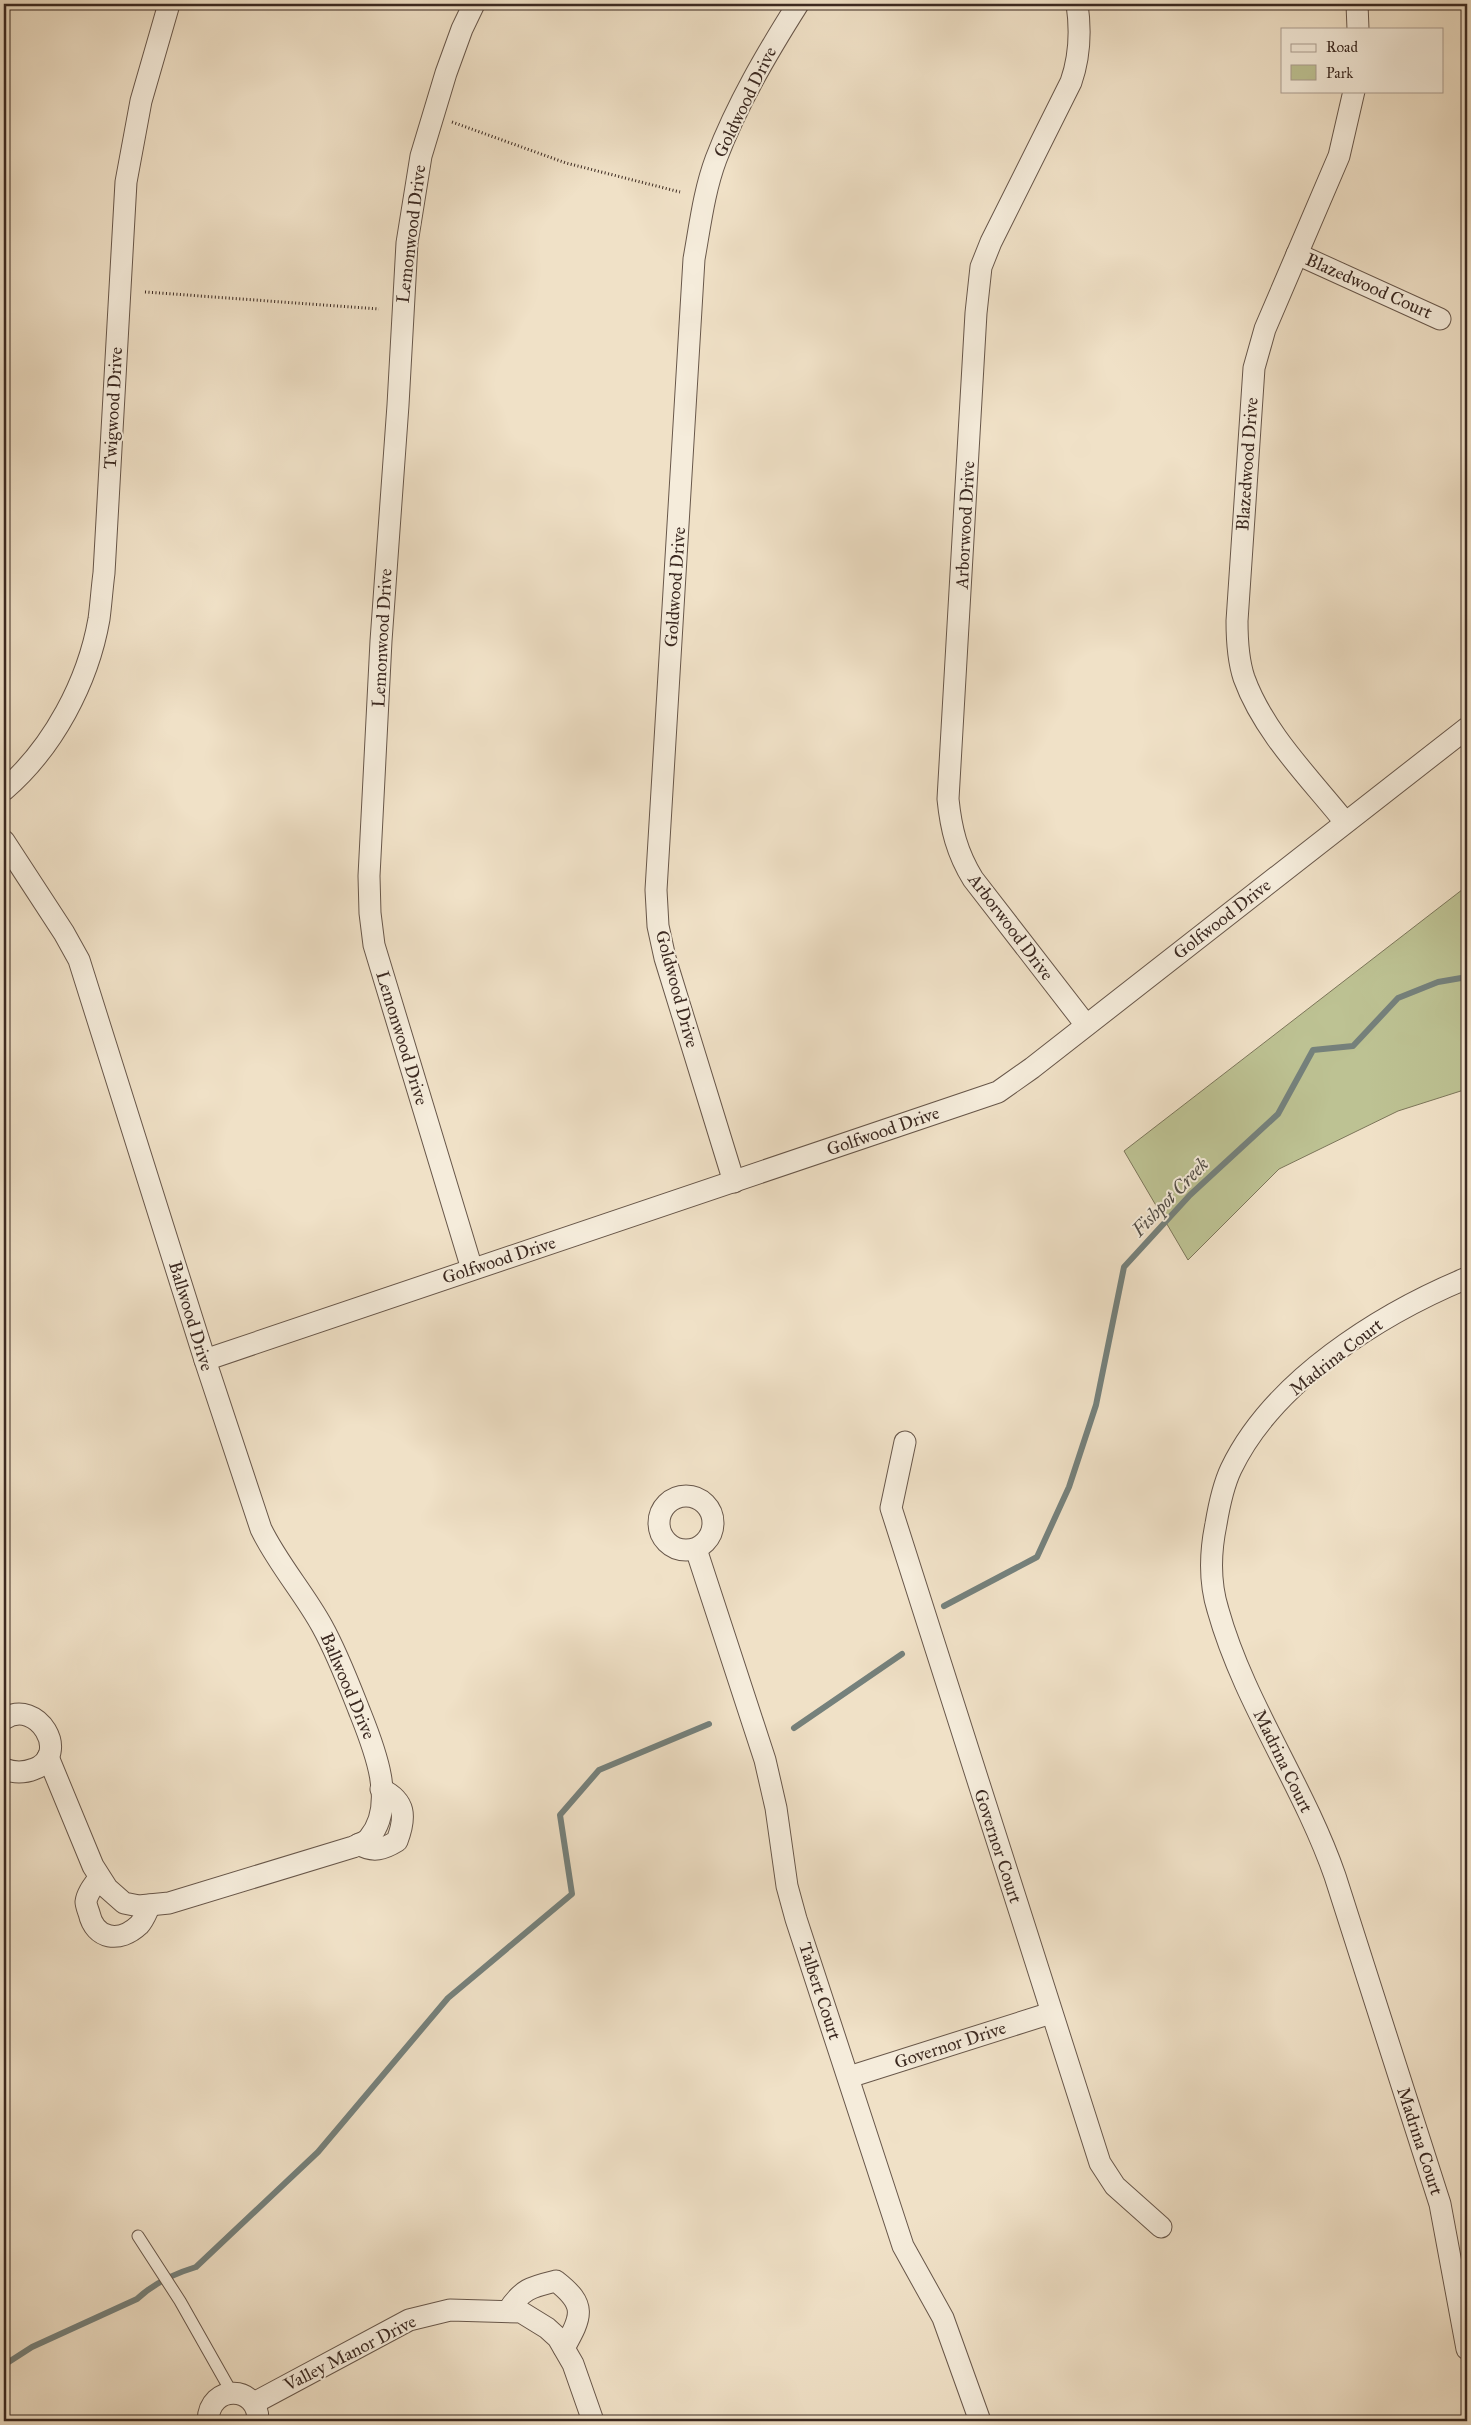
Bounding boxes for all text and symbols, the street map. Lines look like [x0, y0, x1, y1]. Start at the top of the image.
legend [1281, 28, 1444, 92]
text: Road [1326, 38, 1358, 56]
street label: Goldwood Drive [709, 43, 781, 161]
text: Park [1326, 64, 1353, 82]
street label: Lemonwood Drive [392, 164, 430, 304]
street label: Blazedwood Court [1302, 248, 1436, 324]
street label: Twigwood Drive [99, 346, 128, 470]
street label: Blazedwood Drive [1231, 397, 1263, 531]
street label: Arborwood Drive [951, 460, 979, 591]
street label: Goldwood Drive [660, 526, 690, 648]
street label: Lemonwood Drive [367, 568, 397, 708]
street label: Arborwood Drive [963, 868, 1058, 985]
street label: Golfwood Drive [1169, 874, 1275, 964]
street label: Goldwood Drive [651, 928, 703, 1050]
street label: Lemonwood Drive [371, 968, 433, 1108]
street label: Golfwood Drive [824, 1101, 942, 1161]
water label: Fishpot Creek [1126, 1152, 1214, 1243]
street label: Golfwood Drive [440, 1231, 558, 1289]
street label: Ballwood Drive [164, 1258, 218, 1374]
street label: Madrina Court [1285, 1313, 1388, 1400]
street label: Ballwood Drive [316, 1629, 380, 1743]
street label: Madrina Court [1248, 1706, 1318, 1817]
street label: Governor Court [969, 1786, 1027, 1906]
street label: Talbert Court [794, 1939, 846, 2043]
street label: Governor Drive [891, 2017, 1009, 2073]
street label: Madrina Court [1392, 2084, 1448, 2198]
street label: Valley Manor Drive [279, 2310, 420, 2396]

